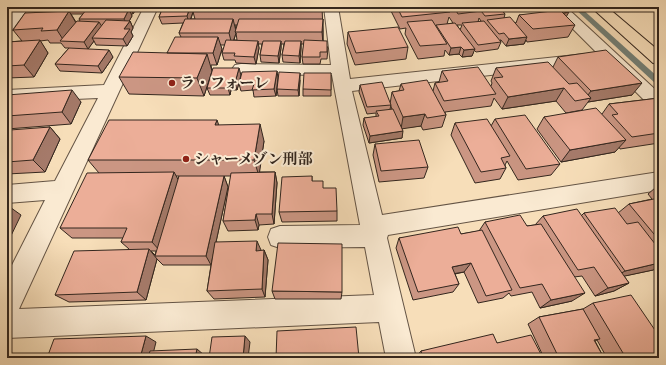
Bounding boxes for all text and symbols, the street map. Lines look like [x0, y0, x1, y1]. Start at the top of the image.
place label: ラ・フォーレ [180, 74, 269, 93]
marker: ラ・フォーレ [167, 78, 177, 88]
place label: シャーメゾン刑部 [194, 150, 314, 169]
marker: シャーメゾン刑部 [181, 154, 191, 164]

